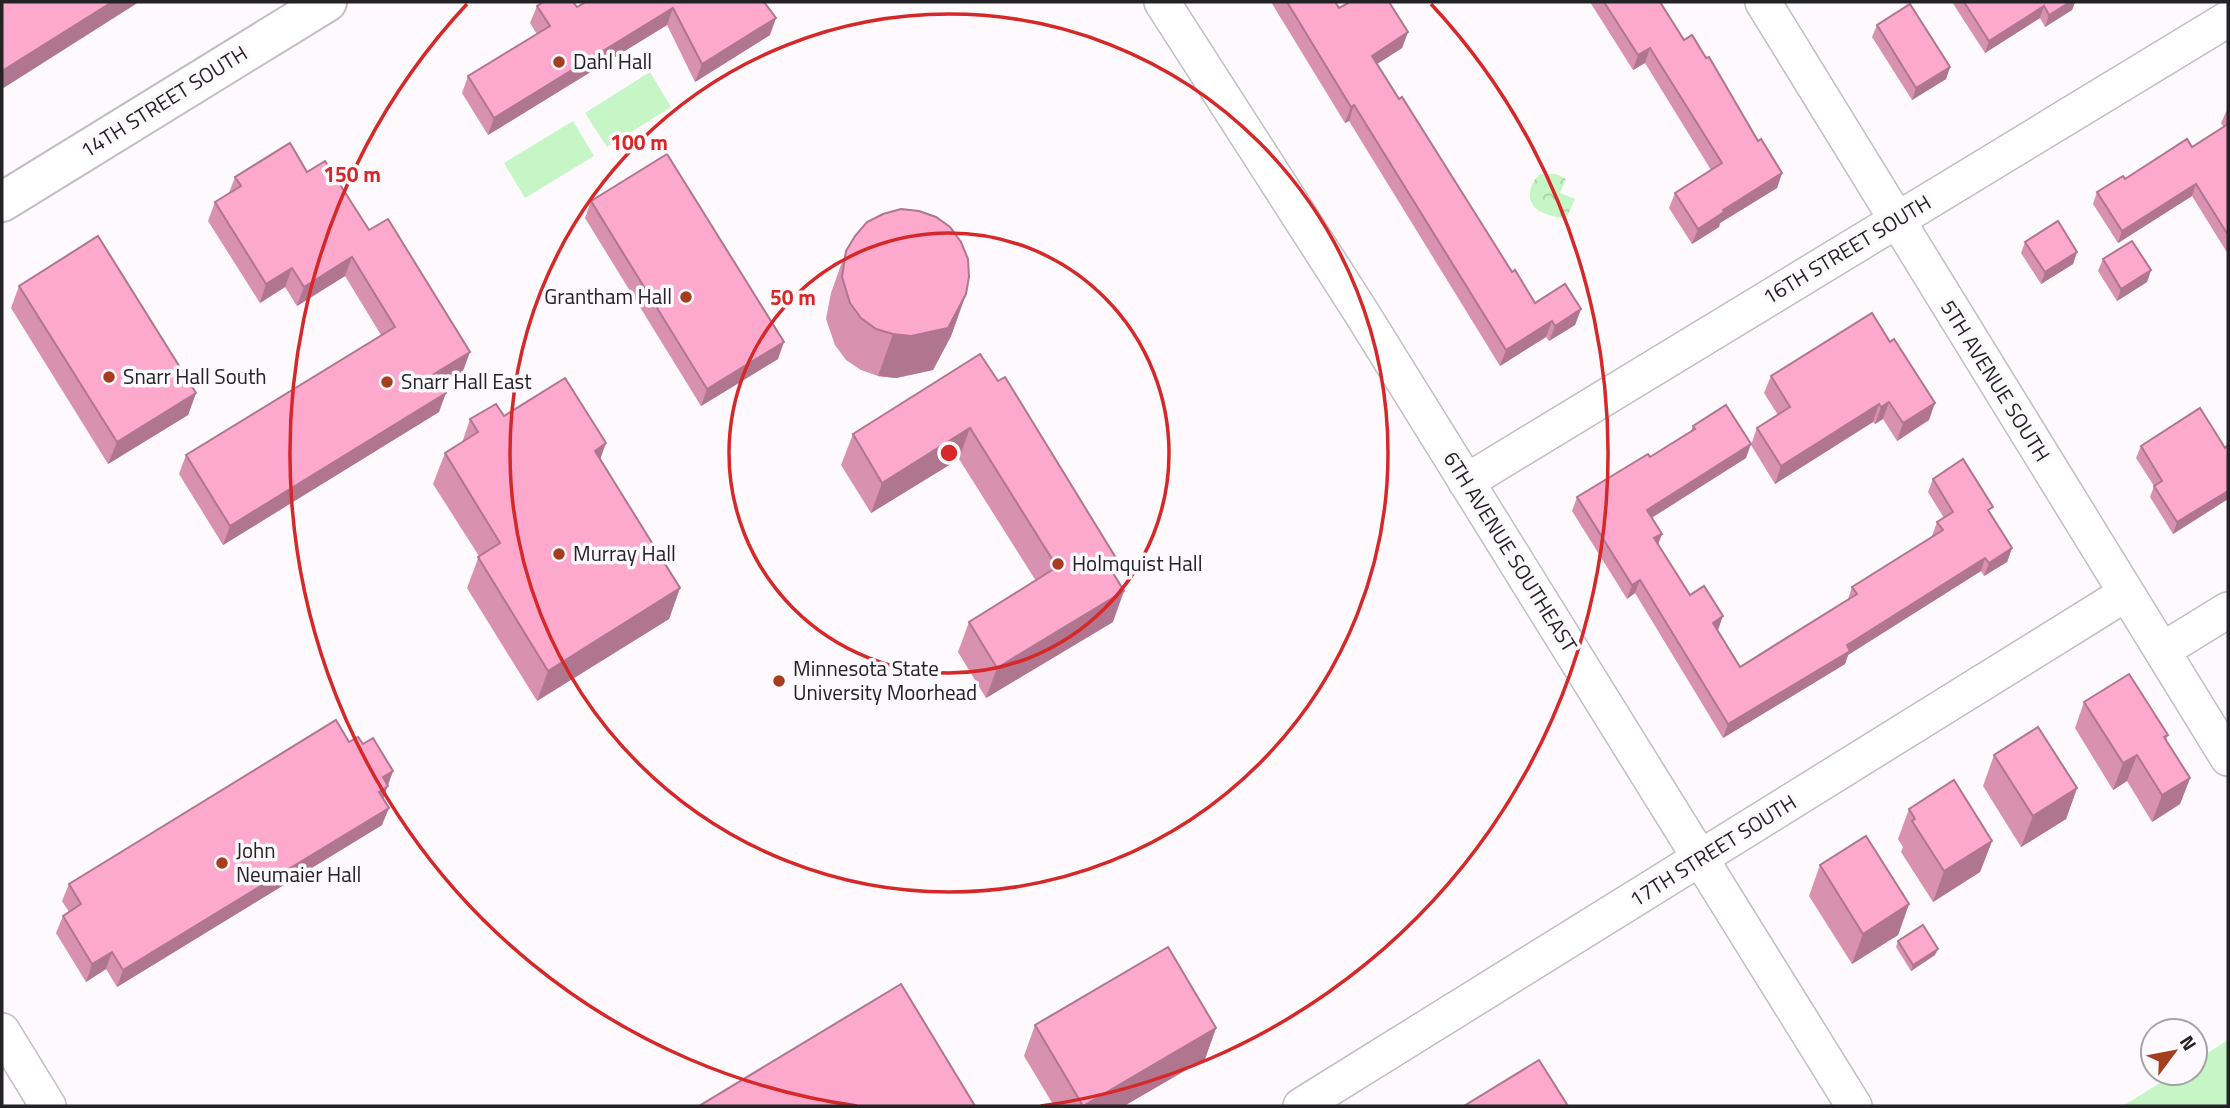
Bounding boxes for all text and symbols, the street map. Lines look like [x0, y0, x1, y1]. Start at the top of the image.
street label: 14TH STREET SOUTH [74, 37, 253, 165]
place label: Dahl Hall [573, 45, 652, 77]
marker: Dahl Hall [551, 54, 567, 70]
text: 100 m [610, 126, 668, 158]
text: 150 m [323, 158, 381, 190]
street label: 16TH STREET SOUTH [1756, 186, 1937, 312]
place label: Grantham Hall [544, 280, 672, 312]
text: 50 m [770, 281, 816, 313]
marker: Grantham Hall [678, 289, 694, 305]
street label: 5TH AVENUE SOUTH [1933, 293, 2059, 468]
place label: Snarr Hall South [123, 360, 267, 392]
place label: Snarr Hall East [401, 365, 532, 397]
marker: Snarr Hall South [101, 369, 117, 385]
marker: Snarr Hall East [379, 374, 395, 390]
centre of rings [937, 441, 961, 465]
street label: 6TH AVENUE SOUTHEAST [1436, 445, 1586, 658]
place label: Murray Hall [573, 537, 676, 569]
marker: Murray Hall [551, 546, 567, 562]
place label: Holmquist Hall [1072, 547, 1203, 579]
marker: Holmquist Hall [1050, 556, 1066, 572]
place label: Minnesota State University Moorhead [793, 652, 977, 708]
marker: Minnesota State University Moorhead [771, 673, 787, 689]
street label: 17TH STREET SOUTH [1623, 786, 1802, 914]
place label: John Neumaier Hall [236, 834, 361, 890]
marker: John Neumaier Hall [214, 855, 230, 871]
north arrow [2139, 1017, 2209, 1087]
text: N [2173, 1029, 2205, 1056]

